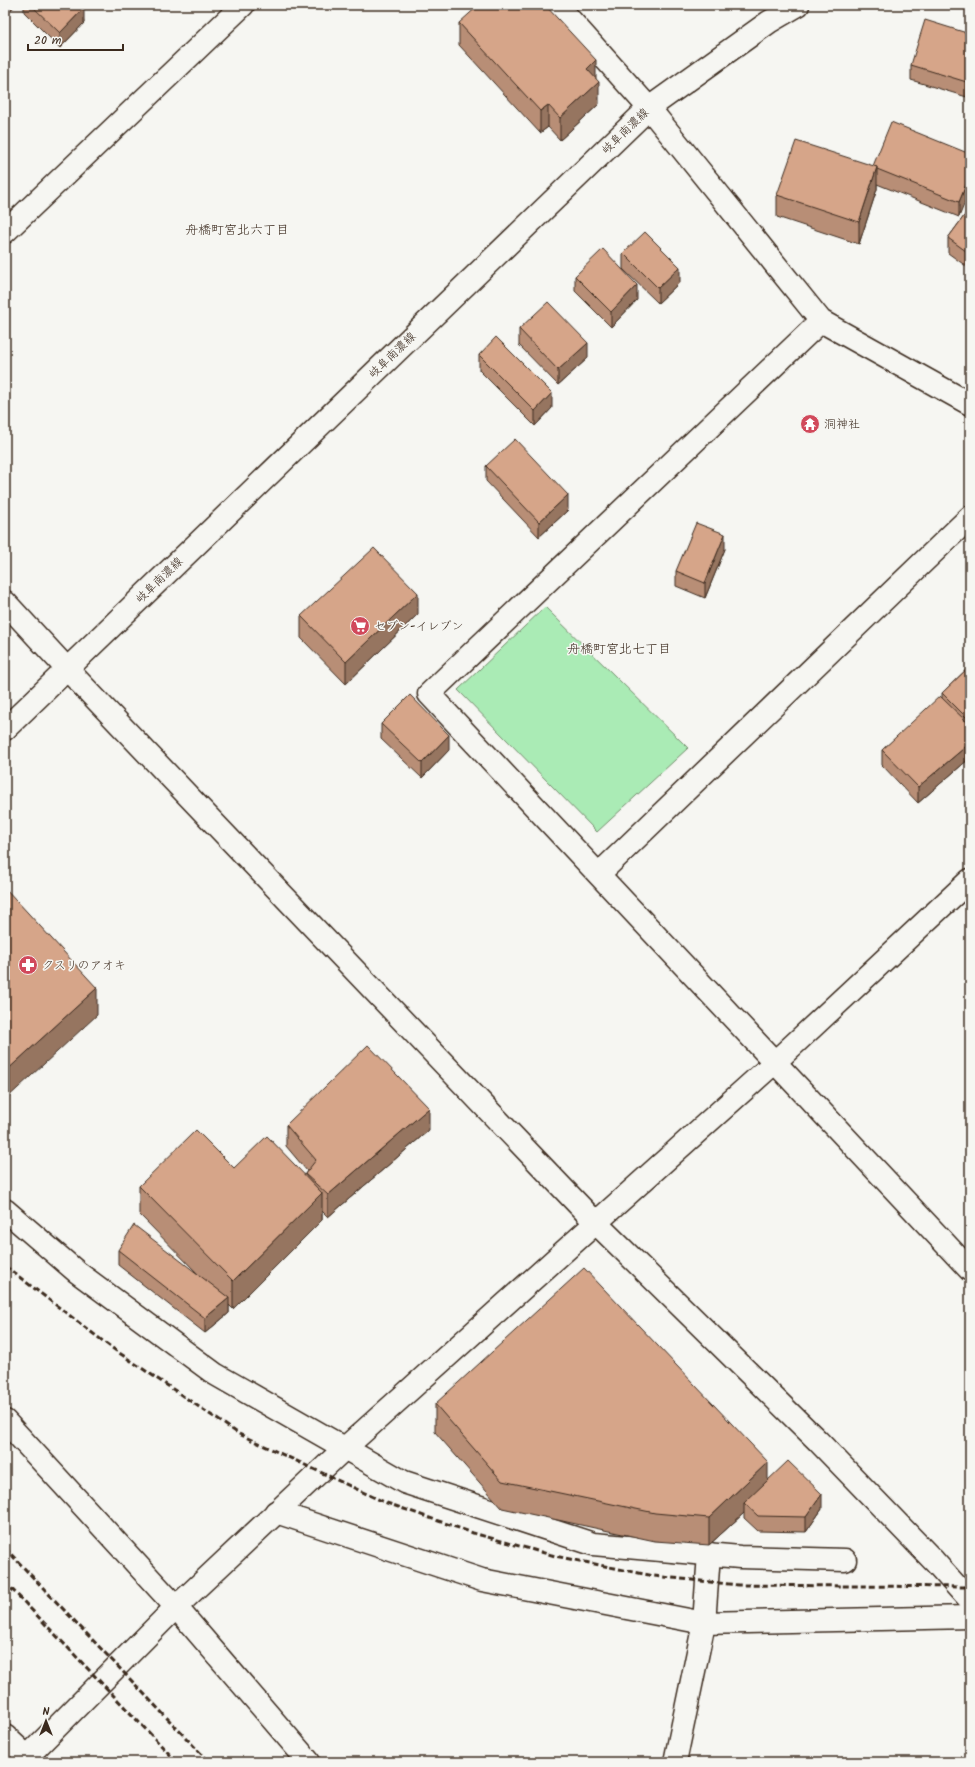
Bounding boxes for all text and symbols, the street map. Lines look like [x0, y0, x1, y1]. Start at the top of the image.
scale bar [28, 26, 123, 52]
text: 20 m [34, 31, 62, 50]
street label: 岐阜南濃線 [597, 104, 654, 159]
district label: 舟橋町宮北六丁目 [185, 220, 289, 241]
street label: 岐阜南濃線 [364, 328, 421, 383]
temple icon: 洞神社 [799, 413, 821, 435]
place label: 洞神社 [824, 415, 860, 434]
street label: 岐阜南濃線 [131, 553, 188, 608]
supermarket icon: セブン-イレブン [349, 615, 371, 637]
place label: セブン-イレブン [374, 617, 464, 636]
district label: 舟橋町宮北七丁目 [567, 639, 671, 660]
pharmacy icon: クスリのアオキ [17, 954, 39, 976]
place label: クスリのアオキ [42, 956, 126, 975]
north arrow [26, 1701, 66, 1741]
text: N [43, 1703, 50, 1721]

